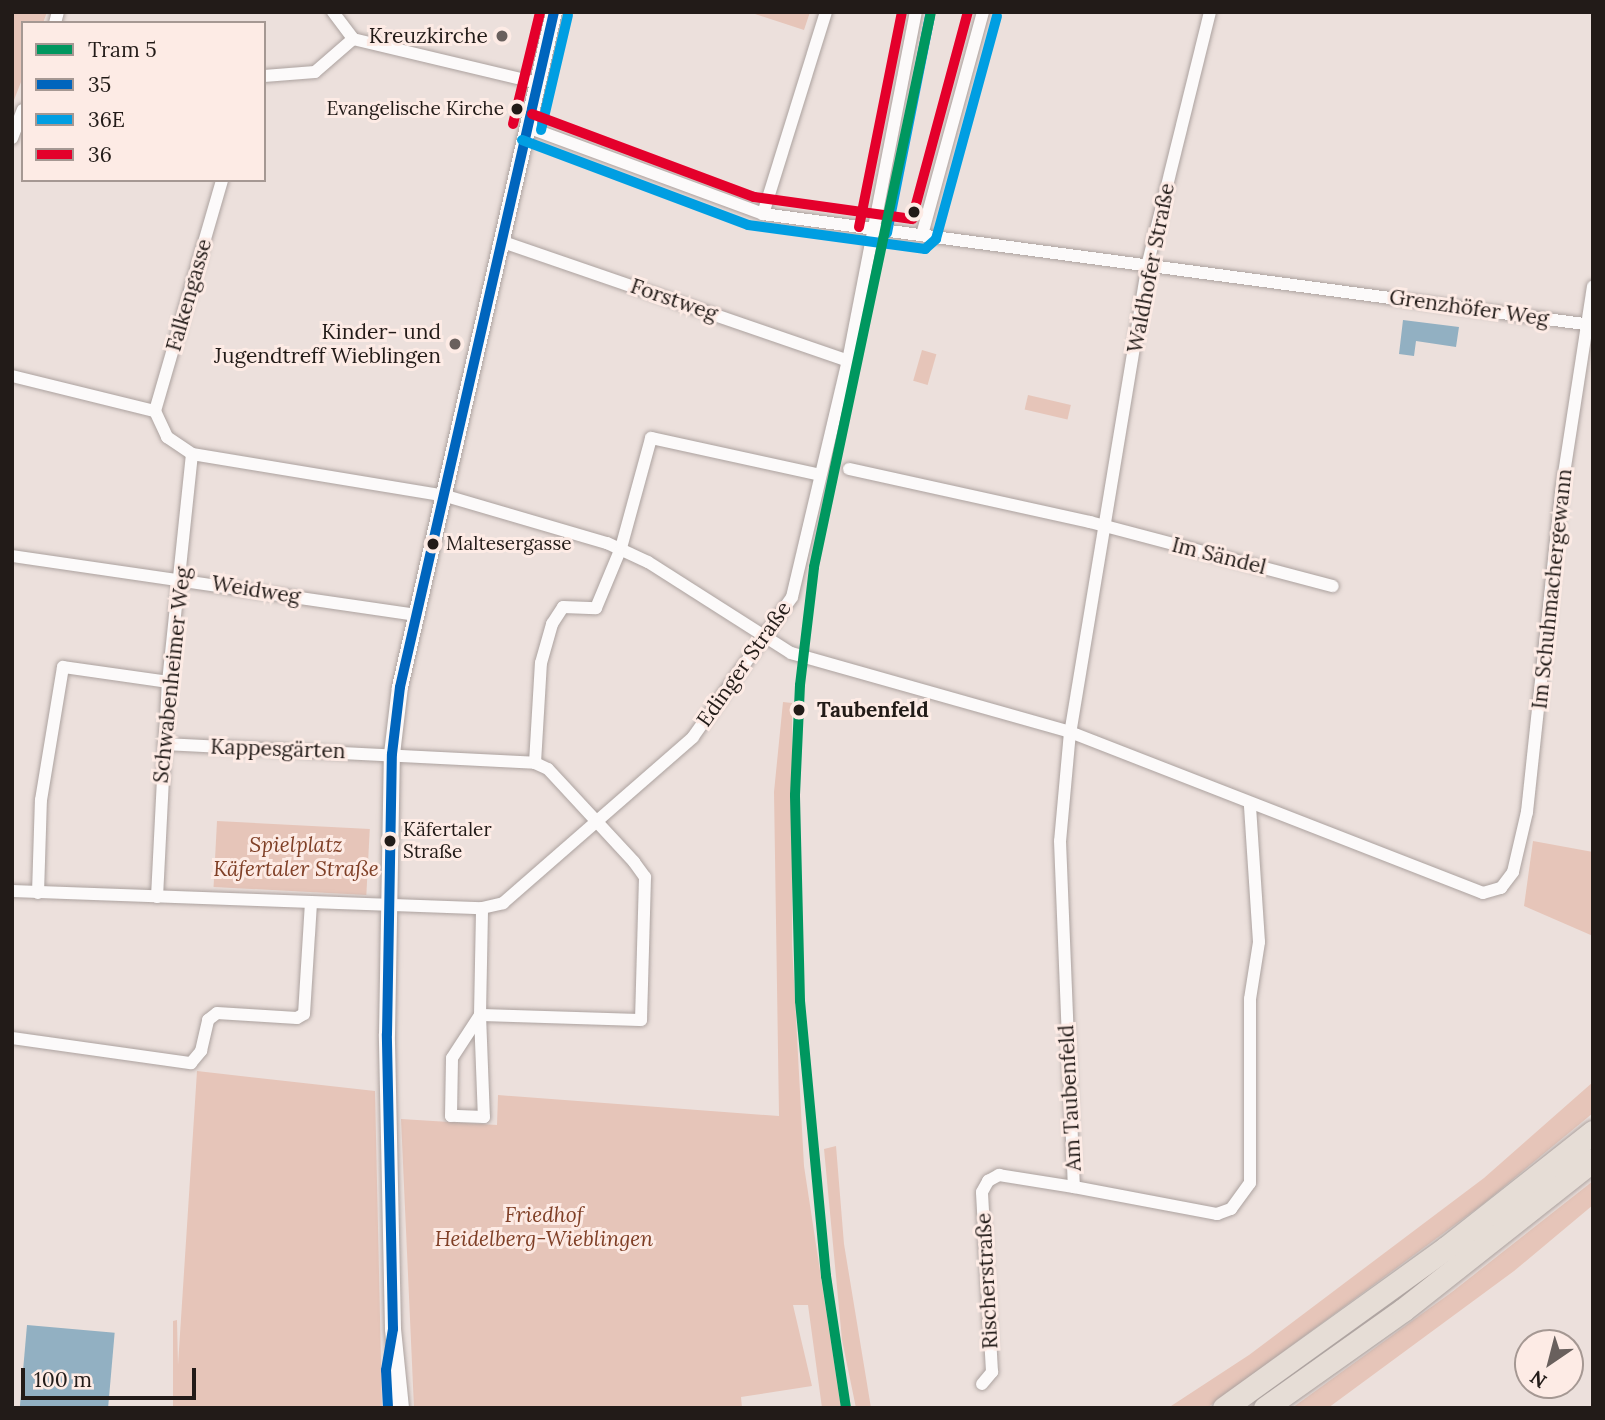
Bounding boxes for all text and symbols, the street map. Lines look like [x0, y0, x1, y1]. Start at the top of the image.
legend [21, 21, 266, 182]
place label: Kreuzkirche [369, 23, 488, 49]
marker: Kreuzkirche [494, 28, 510, 44]
text: Tram 5 [88, 36, 157, 63]
text: 35 [88, 71, 111, 98]
place label: Evangelische Kirche [327, 98, 504, 120]
marker: Evangelische Kirche [510, 102, 524, 116]
text: 36E [88, 106, 125, 133]
text: 36 [88, 141, 112, 168]
street label: Waldhofer Straße [1122, 181, 1180, 355]
unlabelled marker [907, 205, 921, 219]
street label: Falkengasse [161, 236, 217, 354]
street label: Forstweg [627, 273, 721, 327]
street label: Grenzhöfer Weg [1388, 284, 1550, 332]
place label: Kinder- und Jugendtreff Wieblingen [214, 319, 441, 369]
marker: Kinder- und Jugendtreff Wieblingen [447, 336, 463, 352]
street label: Im Schuhmachergewann [1527, 468, 1577, 710]
street label: Im Sändel [1169, 532, 1269, 580]
place label: Maltesergasse [446, 533, 571, 555]
marker: Maltesergasse [426, 537, 440, 551]
street label: Schwabenheimer Weg [148, 566, 196, 784]
street label: Weidweg [210, 571, 302, 609]
street label: Edinger Straße [691, 596, 797, 732]
place label: Taubenfeld [817, 697, 929, 723]
marker: Taubenfeld [787, 698, 811, 722]
street label: Kappesgärten [210, 734, 346, 764]
place label: Käfertaler Straße [403, 819, 492, 863]
park label: Spielplatz Käfertaler Straße [213, 832, 379, 882]
marker: Käfertaler Straße [383, 834, 397, 848]
street label: Am Taubenfeld [1054, 1024, 1086, 1172]
park label: Friedhof Heidelberg-Wieblingen [435, 1202, 653, 1252]
street label: Rischerstraße [971, 1212, 1003, 1350]
north arrow [1514, 1329, 1584, 1399]
scale bar [24, 1354, 200, 1398]
text: 100 m [34, 1366, 92, 1393]
text: N [1525, 1366, 1551, 1394]

